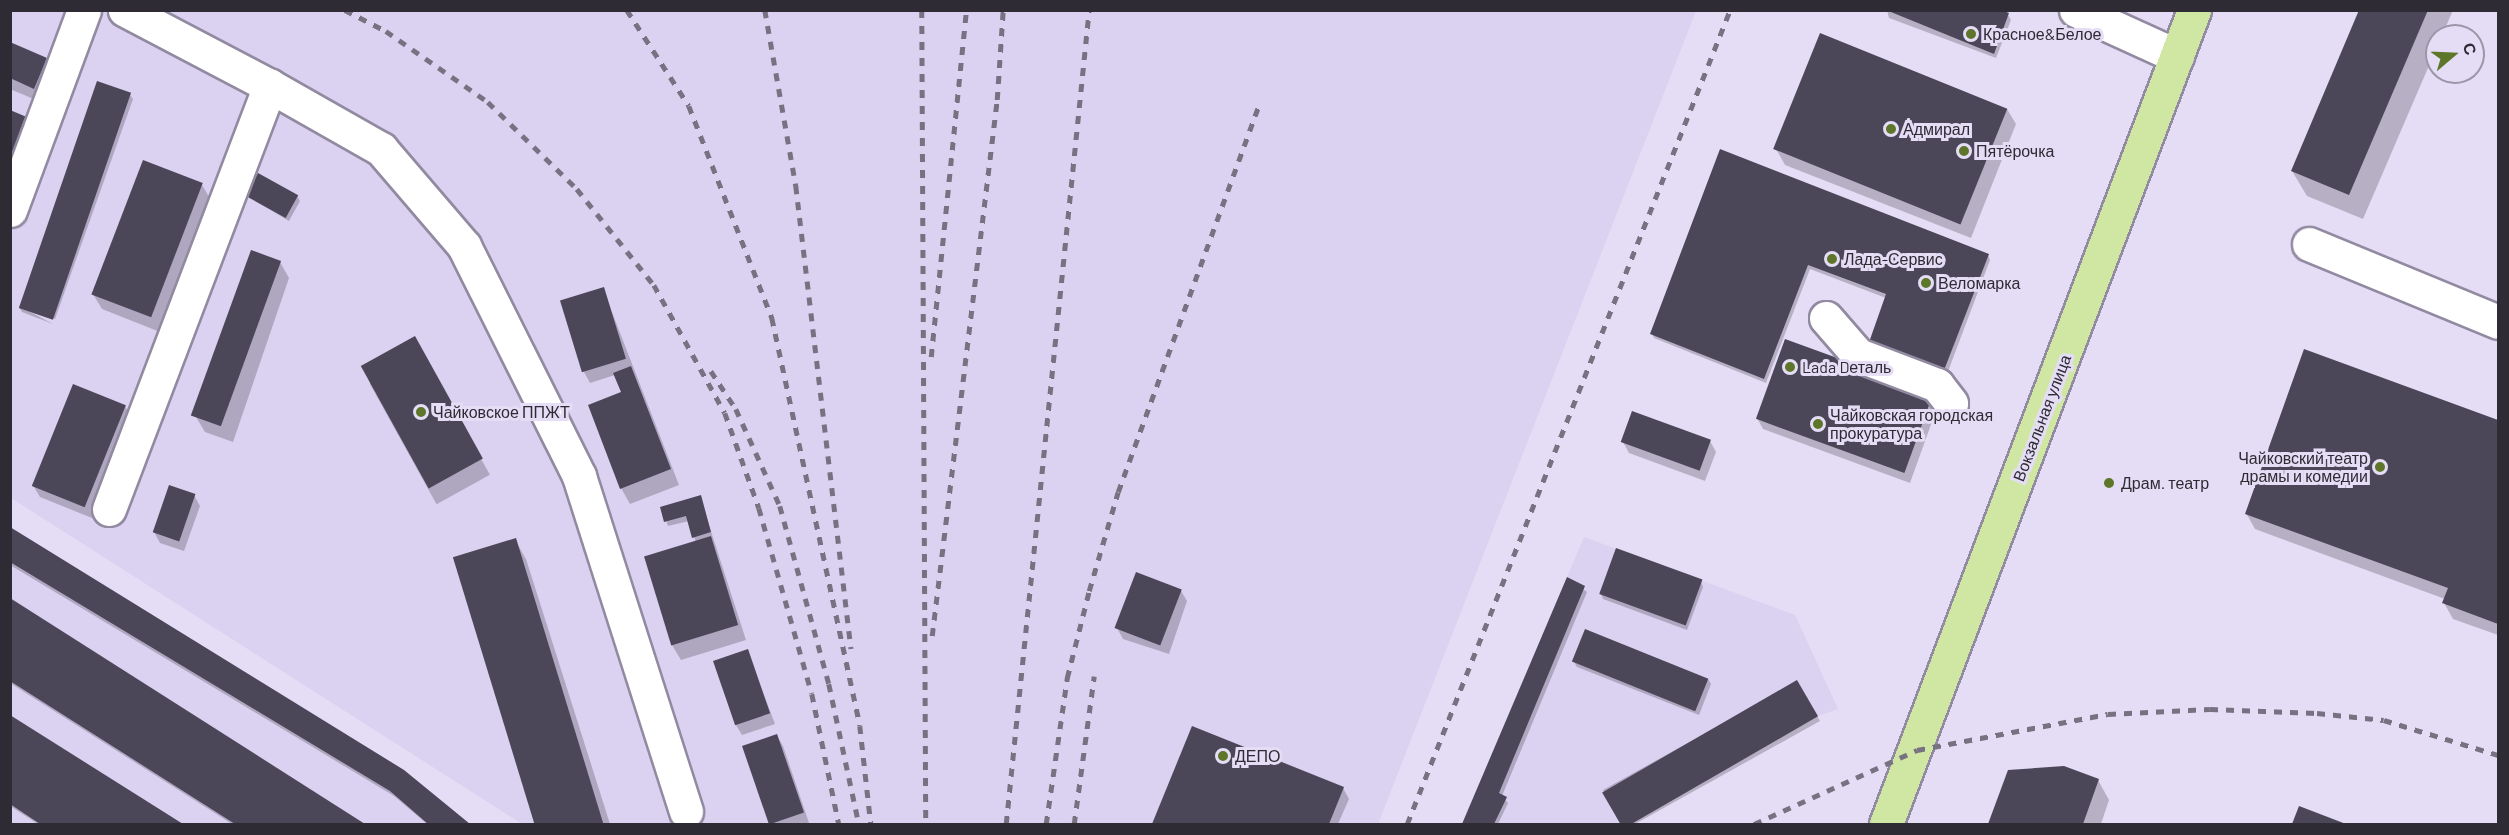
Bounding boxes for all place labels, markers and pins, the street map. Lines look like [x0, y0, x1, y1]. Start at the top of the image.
place label: Красное&Белое [1983, 24, 2101, 44]
marker: Красное&Белое [1964, 27, 1978, 41]
place label: Адмирал [1903, 119, 1970, 139]
marker: Адмирал [1884, 122, 1898, 136]
place label: Пятёрочка [1976, 141, 2054, 161]
marker: Пятёрочка [1957, 144, 1971, 158]
place label: Лада-Сервис [1844, 249, 1943, 269]
marker: Лада-Сервис [1825, 252, 1839, 266]
place label: Веломарка [1938, 273, 2020, 293]
marker: Веломарка [1919, 276, 1933, 290]
place label: Lada Dеталь [1802, 357, 1891, 377]
marker: Lada Dеталь [1783, 360, 1797, 374]
place label: Чайковское ППЖТ [433, 402, 570, 422]
marker: Чайковское ППЖТ [414, 405, 428, 419]
place label: Чайковская городская прокуратура [1830, 405, 1993, 443]
marker: Чайковская городская прокуратура [1811, 417, 1825, 431]
place label: Чайковский театр драмы и комедии [2238, 448, 2368, 486]
marker: Чайковский театр драмы и комедии [2373, 460, 2387, 474]
place label: Драм. театр [2121, 473, 2209, 493]
marker: Драм. театр [2102, 476, 2116, 490]
place label: ДЕПО [1235, 746, 1280, 766]
marker: ДЕПО [1216, 749, 1230, 763]

